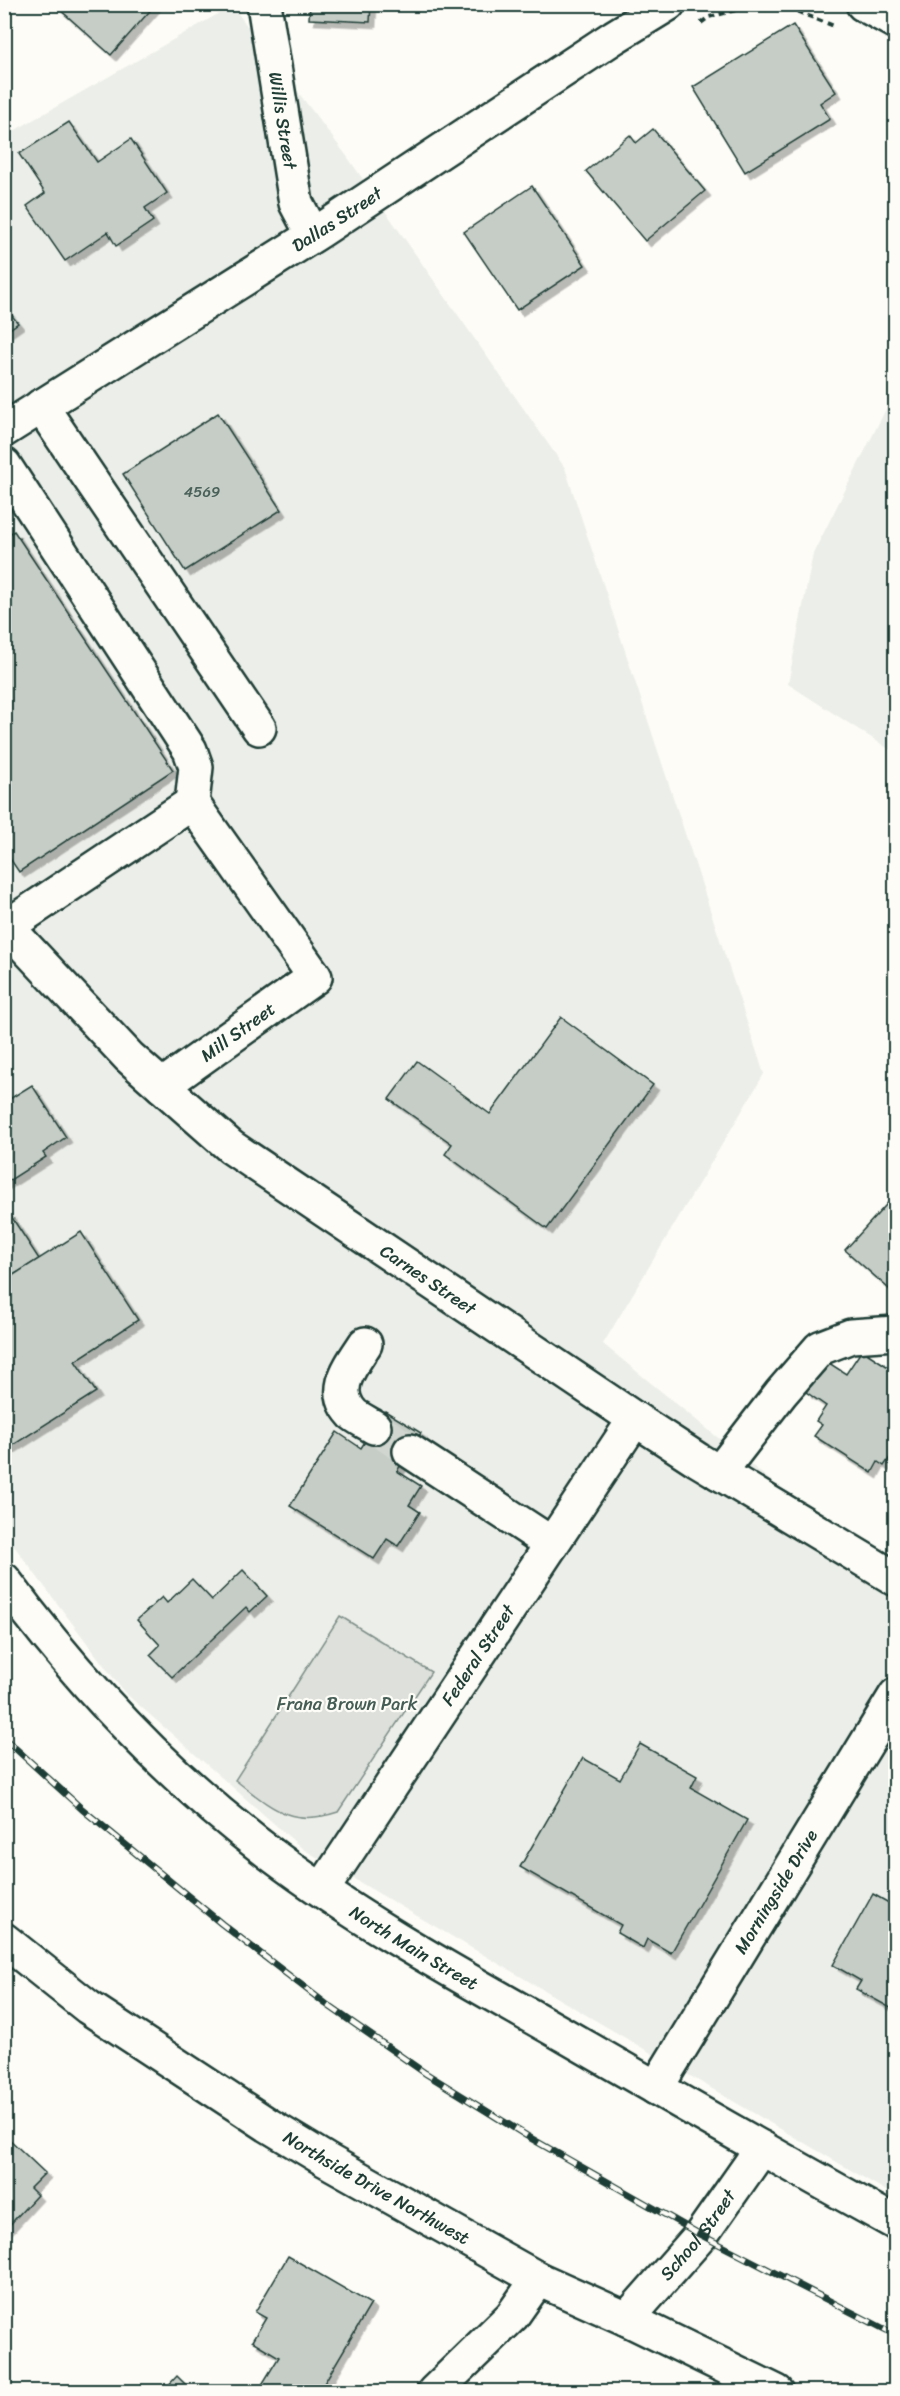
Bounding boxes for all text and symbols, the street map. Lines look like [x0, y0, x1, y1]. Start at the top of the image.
street label: Willis Street [259, 70, 306, 172]
street label: Dallas Street [285, 178, 390, 261]
house number: 4569 [184, 479, 220, 505]
street label: Mill Street [193, 993, 283, 1070]
street label: Carnes Street [373, 1235, 483, 1324]
street label: Federal Street [433, 1597, 524, 1712]
park label: Frana Brown Park [277, 1688, 418, 1720]
street label: Morningside Drive [725, 1823, 827, 1961]
street label: North Main Street [343, 1897, 485, 1999]
street label: Northside Drive Northwest [277, 2122, 476, 2254]
street label: School Street [651, 2182, 745, 2288]

